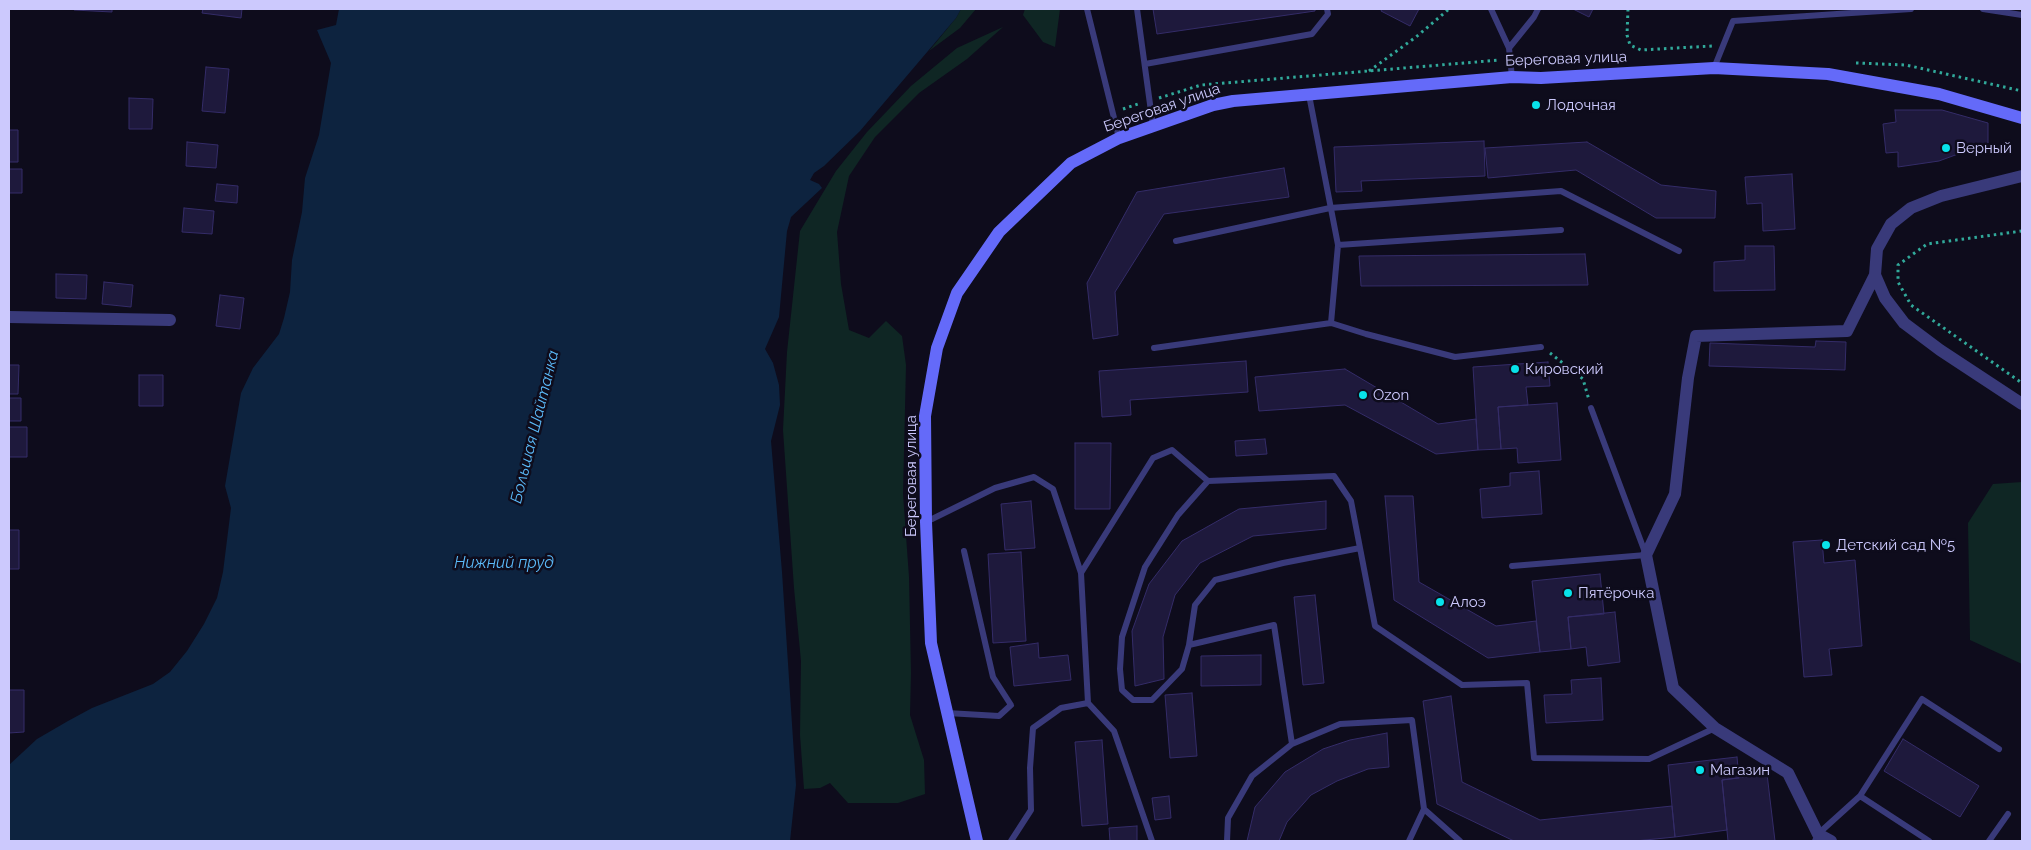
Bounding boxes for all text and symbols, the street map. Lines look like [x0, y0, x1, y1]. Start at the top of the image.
street label: Береговая улица [1505, 48, 1627, 70]
street label: Береговая улица [1101, 80, 1223, 136]
place label: Лодочная [1546, 96, 1616, 114]
marker: Лодочная [1530, 99, 1542, 111]
place label: Верный [1956, 139, 2012, 157]
marker: Верный [1940, 142, 1952, 154]
water label: Большая Шайтанка [507, 349, 563, 505]
place label: Кировский [1525, 360, 1603, 378]
marker: Кировский [1509, 363, 1521, 375]
place label: Ozon [1373, 386, 1409, 404]
marker: Ozon [1357, 389, 1369, 401]
street label: Береговая улица [902, 415, 920, 537]
place label: Детский сад №5 [1836, 536, 1955, 554]
marker: Детский сад №5 [1820, 539, 1832, 551]
water label: Нижний пруд [454, 553, 554, 573]
place label: Пятёрочка [1578, 584, 1654, 602]
marker: Пятёрочка [1562, 587, 1574, 599]
place label: Алоэ [1450, 593, 1486, 611]
marker: Алоэ [1434, 596, 1446, 608]
place label: Магазин [1710, 761, 1770, 779]
marker: Магазин [1694, 764, 1706, 776]

